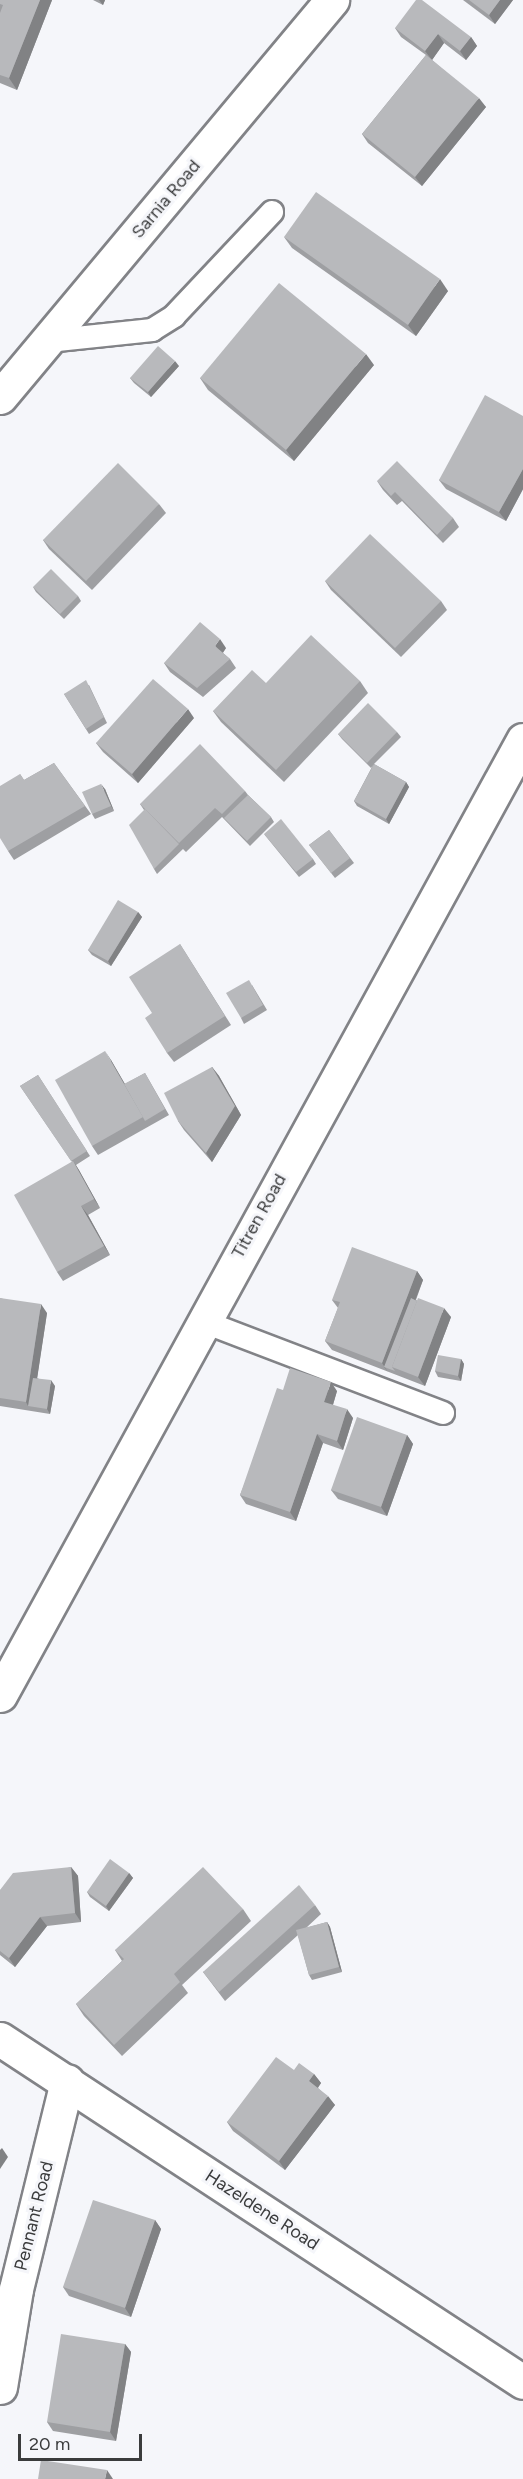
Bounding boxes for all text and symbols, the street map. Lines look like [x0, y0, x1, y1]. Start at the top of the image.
street label: Sarnia Road [127, 155, 205, 243]
street label: Titren Road [227, 1170, 291, 1262]
street label: Pennant Road [10, 2159, 58, 2273]
street label: Hazeldene Road [201, 2165, 323, 2255]
scale bar [21, 2422, 146, 2460]
text: 20 m [29, 2433, 70, 2455]

